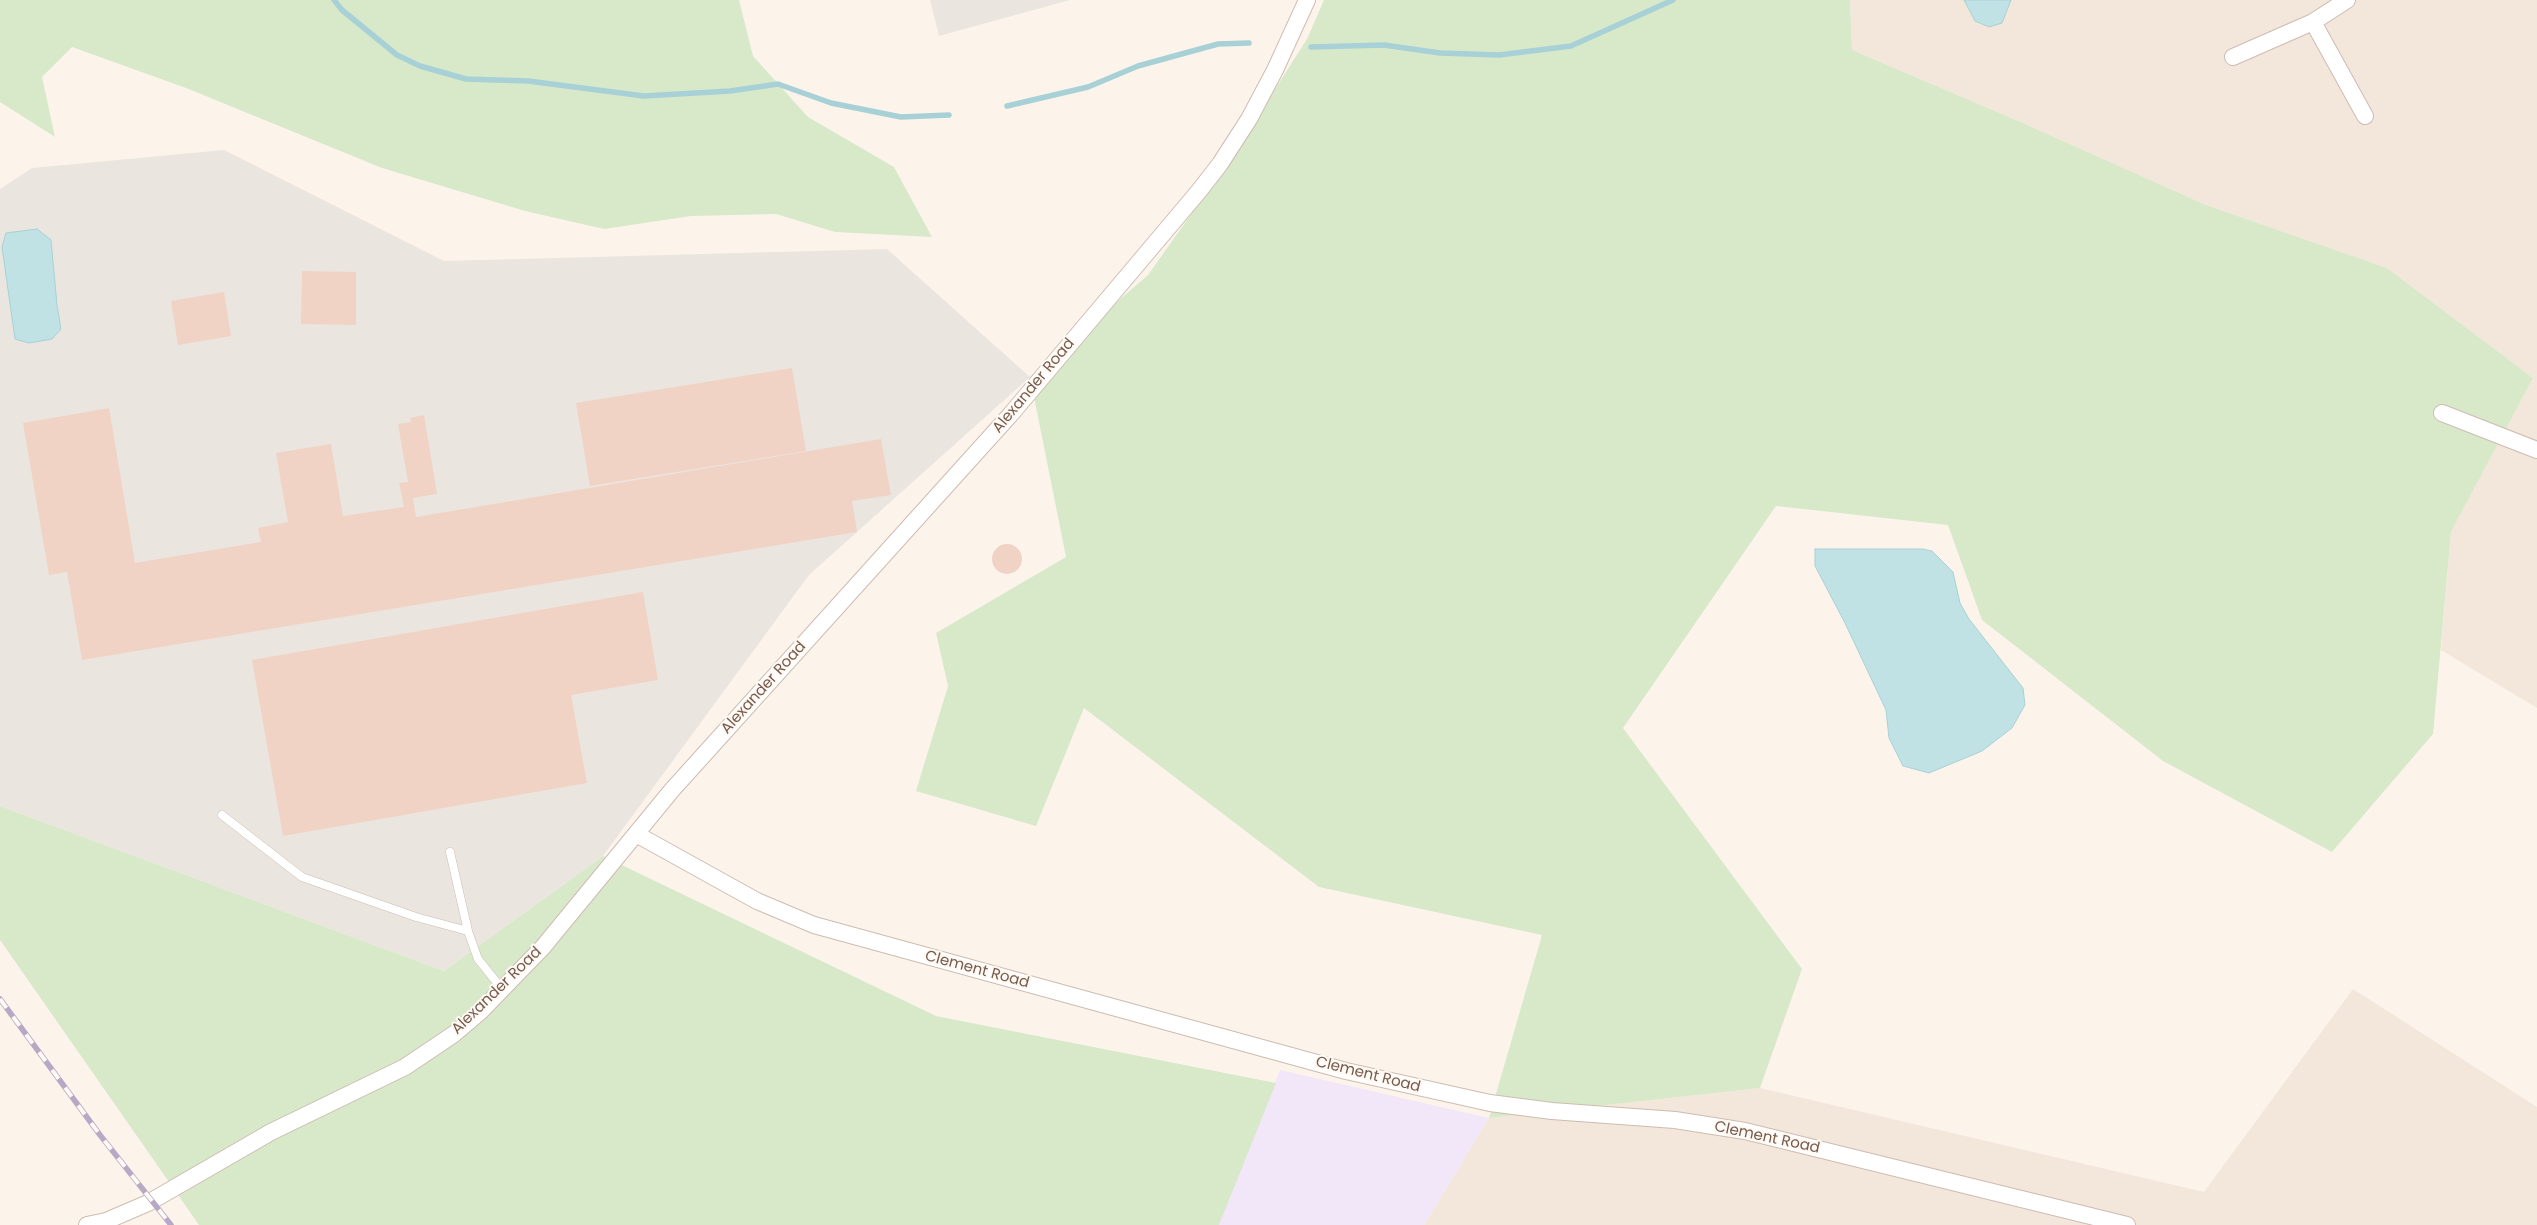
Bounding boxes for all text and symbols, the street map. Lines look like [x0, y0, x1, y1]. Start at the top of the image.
street label: Alexander Road [989, 335, 1079, 437]
street label: Alexander Road [718, 638, 810, 738]
street label: Alexander Road [448, 944, 546, 1038]
street label: Clement Road [923, 947, 1031, 993]
street label: Clement Road [1314, 1053, 1422, 1097]
street label: Clement Road [1713, 1118, 1821, 1158]

